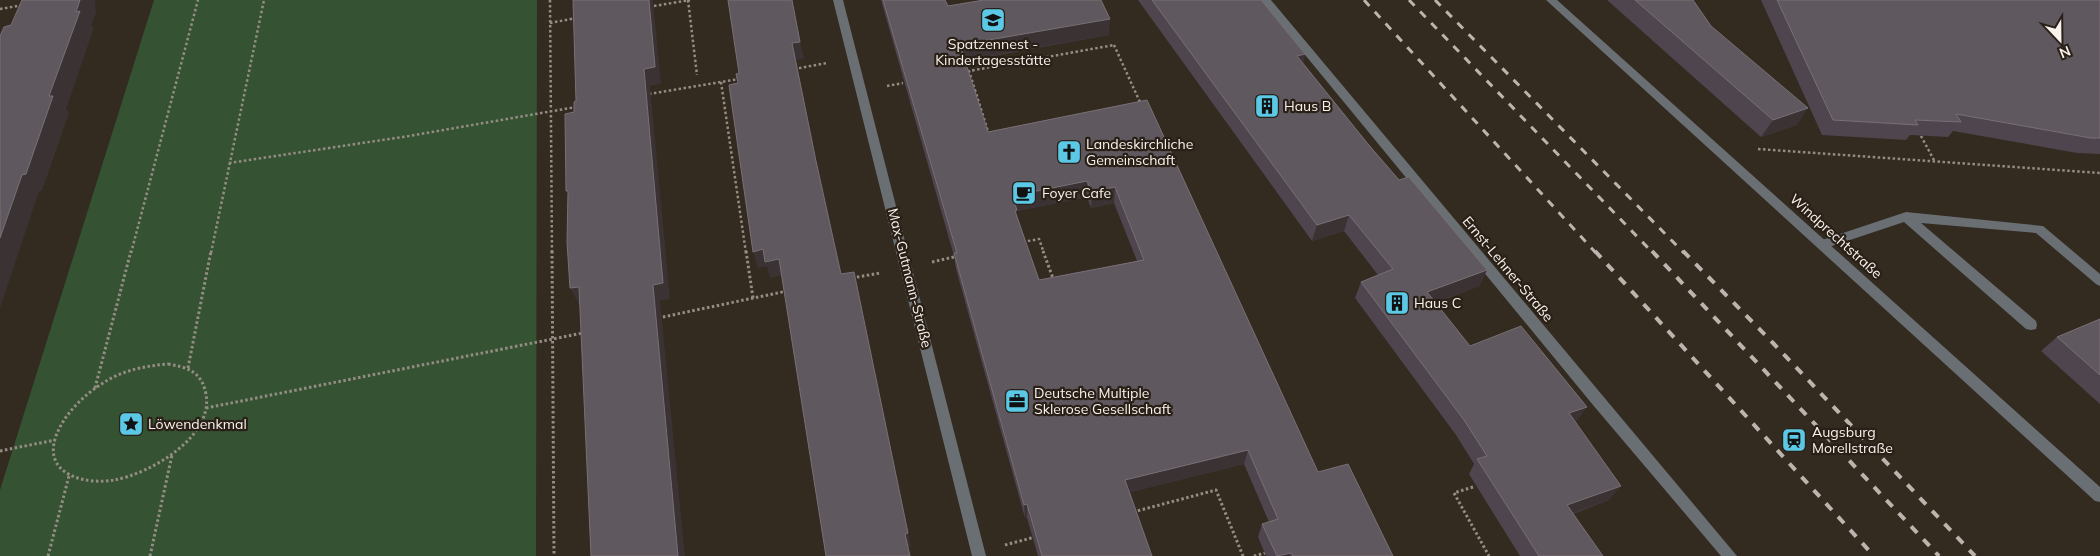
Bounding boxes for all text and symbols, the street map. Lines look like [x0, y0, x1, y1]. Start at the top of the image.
school or university icon: Spatzennest - Kindertagesstätte [980, 7, 1006, 33]
north arrow [2035, 15, 2085, 65]
place label: Spatzennest - Kindertagesstätte [935, 35, 1051, 69]
text: N [2057, 42, 2073, 62]
building icon: Haus B [1254, 93, 1280, 119]
place label: Haus B [1284, 97, 1331, 115]
place label: Landeskirchliche Gemeinschaft [1086, 135, 1193, 169]
church icon: Landeskirchliche Gemeinschaft [1056, 139, 1082, 165]
cafe icon: Foyer Cafe [1011, 180, 1037, 206]
place label: Foyer Cafe [1042, 184, 1111, 202]
street label: Windprechtstraße [1786, 190, 1886, 282]
street label: Max-Gutmann-Straße [884, 206, 936, 350]
street label: Ernst-Lehner-Straße [1459, 213, 1557, 325]
building icon: Haus C [1384, 290, 1410, 316]
place label: Haus C [1414, 294, 1461, 312]
place label: Deutsche Multiple Sklerose Gesellschaft [1034, 384, 1171, 418]
office icon: Deutsche Multiple Sklerose Gesellschaft [1004, 388, 1030, 414]
place icon: Löwendenkmal [118, 411, 144, 437]
place label: Löwendenkmal [148, 415, 247, 433]
place label: Augsburg Morellstraße [1812, 423, 1893, 457]
station icon: Augsburg Morellstraße [1781, 427, 1807, 453]

